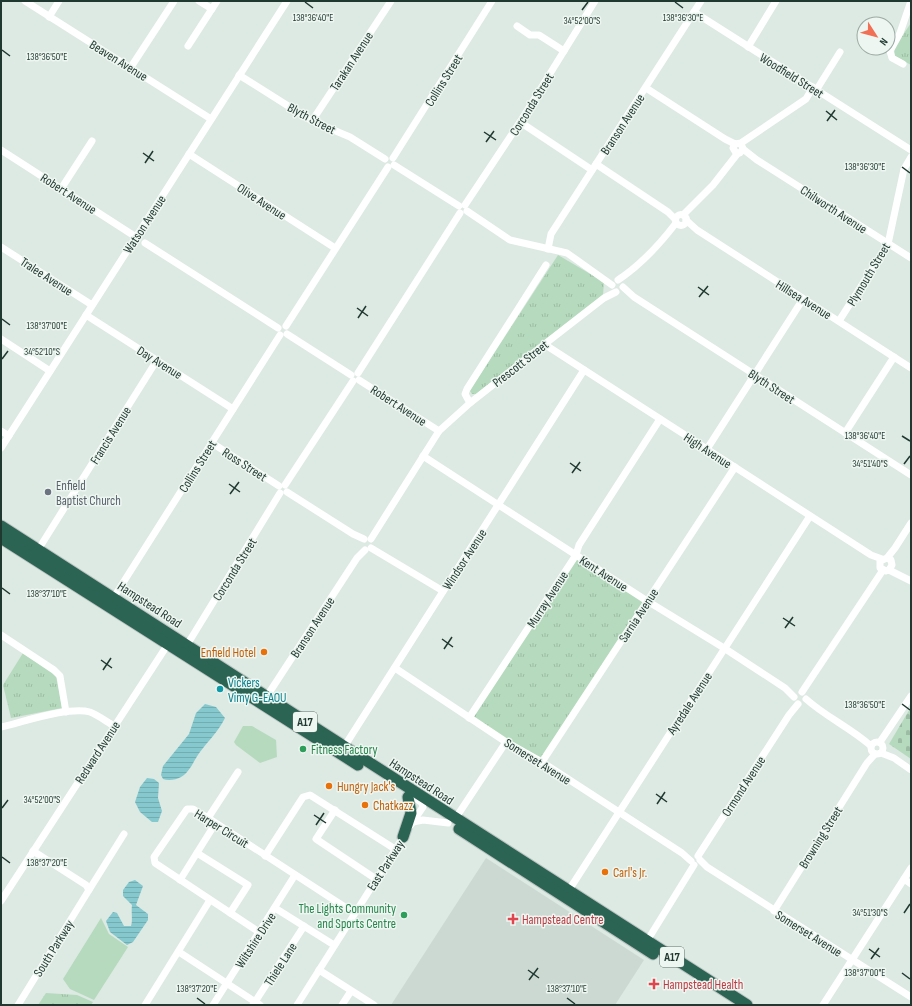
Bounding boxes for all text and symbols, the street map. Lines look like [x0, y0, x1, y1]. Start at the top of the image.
text: 138°36'40"E [293, 12, 333, 24]
text: 138°36'30"E [663, 12, 703, 24]
text: 34°52'00"S [564, 15, 600, 27]
north arrow [856, 16, 896, 56]
street label: Tarakan Avenue [327, 29, 377, 94]
text: N [877, 35, 891, 48]
street label: Beaven Avenue [86, 37, 150, 85]
street label: Woodfield Street [756, 50, 827, 102]
text: 138°36'50"E [27, 51, 67, 63]
street label: Collins Street [421, 51, 466, 110]
street label: Corconda Street [506, 70, 557, 139]
street label: Branson Avenue [597, 91, 648, 158]
street label: Blyth Street [285, 100, 338, 138]
text: 138°36'30"E [845, 161, 885, 173]
street label: Robert Avenue [37, 170, 99, 218]
street label: Olive Avenue [234, 180, 289, 224]
street label: Chilworth Avenue [797, 182, 870, 237]
street label: Watson Avenue [120, 192, 170, 257]
street label: Plymouth Street [844, 240, 894, 309]
street label: Tralee Avenue [17, 254, 76, 300]
street label: Hillsea Avenue [773, 276, 834, 323]
text: 138°37'00"E [27, 320, 67, 332]
street label: Prescott Street [489, 337, 552, 391]
street label: Day Avenue [134, 343, 185, 383]
text: 34°52'10"S [24, 346, 60, 358]
street label: Blyth Street [745, 366, 798, 408]
street label: Robert Avenue [367, 382, 429, 430]
street label: Francis Avenue [87, 404, 135, 467]
street label: High Avenue [681, 430, 734, 472]
text: 138°36'40"E [845, 430, 885, 442]
street label: Collins Street [175, 437, 220, 496]
street label: Ross Street [219, 445, 270, 485]
text: 34°51'40"S [852, 458, 888, 470]
place label: Enfield Baptist Church [56, 478, 121, 509]
marker: Enfield Baptist Church [43, 487, 53, 497]
street label: Windsor Avenue [439, 526, 490, 593]
street label: Corconda Street [209, 535, 260, 604]
street label: Kent Avenue [576, 552, 631, 595]
street label: Murray Avenue [524, 568, 572, 631]
street label: Hampstead Road [114, 578, 185, 631]
street label: Sarnia Avenue [615, 586, 662, 646]
text: 138°37'10"E [27, 588, 67, 600]
street label: Branson Avenue [287, 594, 338, 661]
place label: Enfield Hotel [201, 645, 256, 661]
marker: Enfield Hotel [259, 647, 269, 657]
street label: Ayredale Avenue [663, 669, 716, 739]
place label: Vickers Vimy G-EAOU [228, 675, 287, 706]
marker: Vickers Vimy G-EAOU [215, 684, 225, 694]
text: 138°36'50"E [845, 699, 885, 711]
road number: A17 [293, 712, 317, 732]
street label: Redward Avenue [72, 718, 124, 787]
street label: Somerset Avenue [501, 735, 574, 789]
place label: Fitness Factory [311, 742, 377, 758]
marker: Fitness Factory [298, 744, 308, 754]
street label: Ormond Avenue [718, 753, 769, 820]
street label: Hampstead Road [386, 755, 457, 808]
place label: Hungry Jack's [337, 779, 396, 795]
marker: Hungry Jack's [324, 781, 334, 791]
text: 34°52'00"S [24, 794, 60, 806]
place label: Chatkazz [373, 798, 413, 814]
marker: Chatkazz [360, 800, 370, 810]
street label: Browning Street [795, 804, 846, 872]
street label: Harper Circuit [191, 806, 252, 852]
street label: East Parkway [364, 837, 408, 894]
text: 138°37'20"E [27, 857, 67, 869]
place label: Carl's Jr. [613, 865, 647, 881]
marker: Carl's Jr. [600, 867, 610, 877]
place label: The Lights Community and Sports Centre [299, 901, 396, 932]
street label: Somerset Avenue [772, 907, 845, 961]
text: 34°51'30"S [852, 907, 888, 919]
street label: Wiltshire Drive [232, 910, 280, 971]
marker: The Lights Community and Sports Centre [399, 910, 409, 920]
place label: Hampstead Centre [522, 912, 603, 928]
marker: Hampstead Centre [507, 913, 519, 925]
street label: South Parkway [30, 917, 78, 980]
street label: Thiele Lane [261, 940, 301, 989]
road number: A17 [660, 947, 684, 967]
text: 138°37'00"E [845, 967, 885, 979]
place label: Hampstead Health [663, 977, 743, 993]
marker: Hampstead Health [648, 978, 660, 990]
text: 138°37'20"E [177, 983, 217, 995]
text: 138°37'10"E [547, 983, 587, 995]

